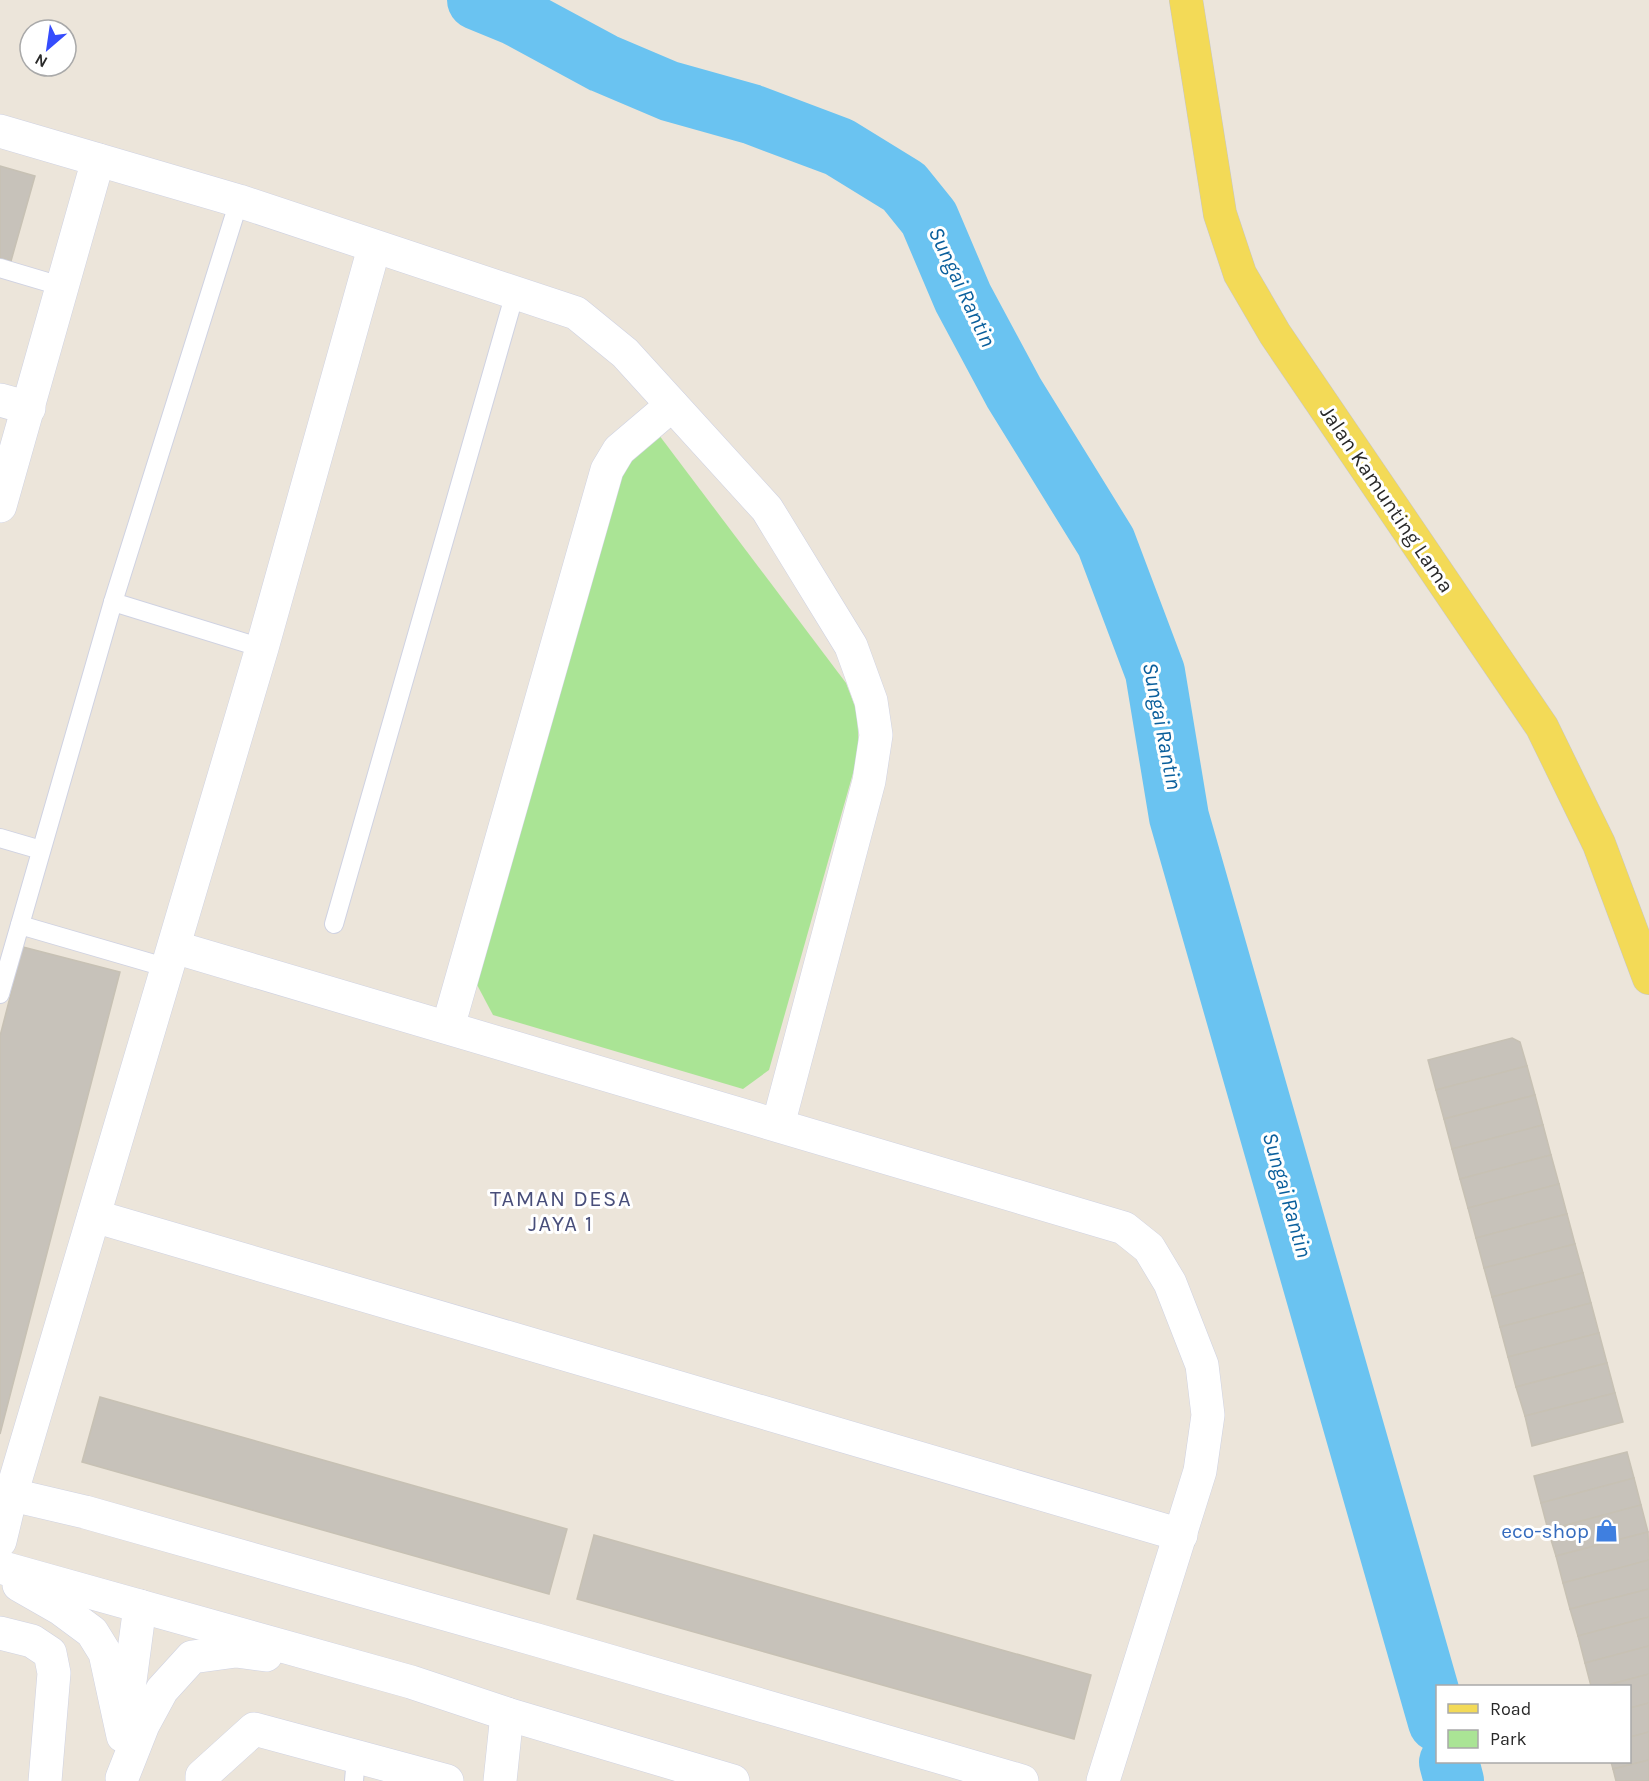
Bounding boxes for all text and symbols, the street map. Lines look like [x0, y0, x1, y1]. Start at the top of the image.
north arrow [18, 18, 78, 78]
text: N [31, 50, 51, 72]
water label: Sungai Rantin [923, 223, 1001, 351]
street label: Jalan Kamunting Lama [1315, 401, 1459, 597]
water label: Sungai Rantin [1137, 660, 1187, 792]
water label: Sungai Rantin [1257, 1129, 1317, 1261]
district label: TAMAN DESA JAYA 1 [490, 1186, 632, 1237]
shop icon: eco-shop [1594, 1518, 1620, 1544]
place label: eco-shop [1501, 1519, 1589, 1543]
legend [1436, 1685, 1631, 1763]
text: Road [1490, 1698, 1531, 1720]
text: Park [1490, 1728, 1527, 1750]

